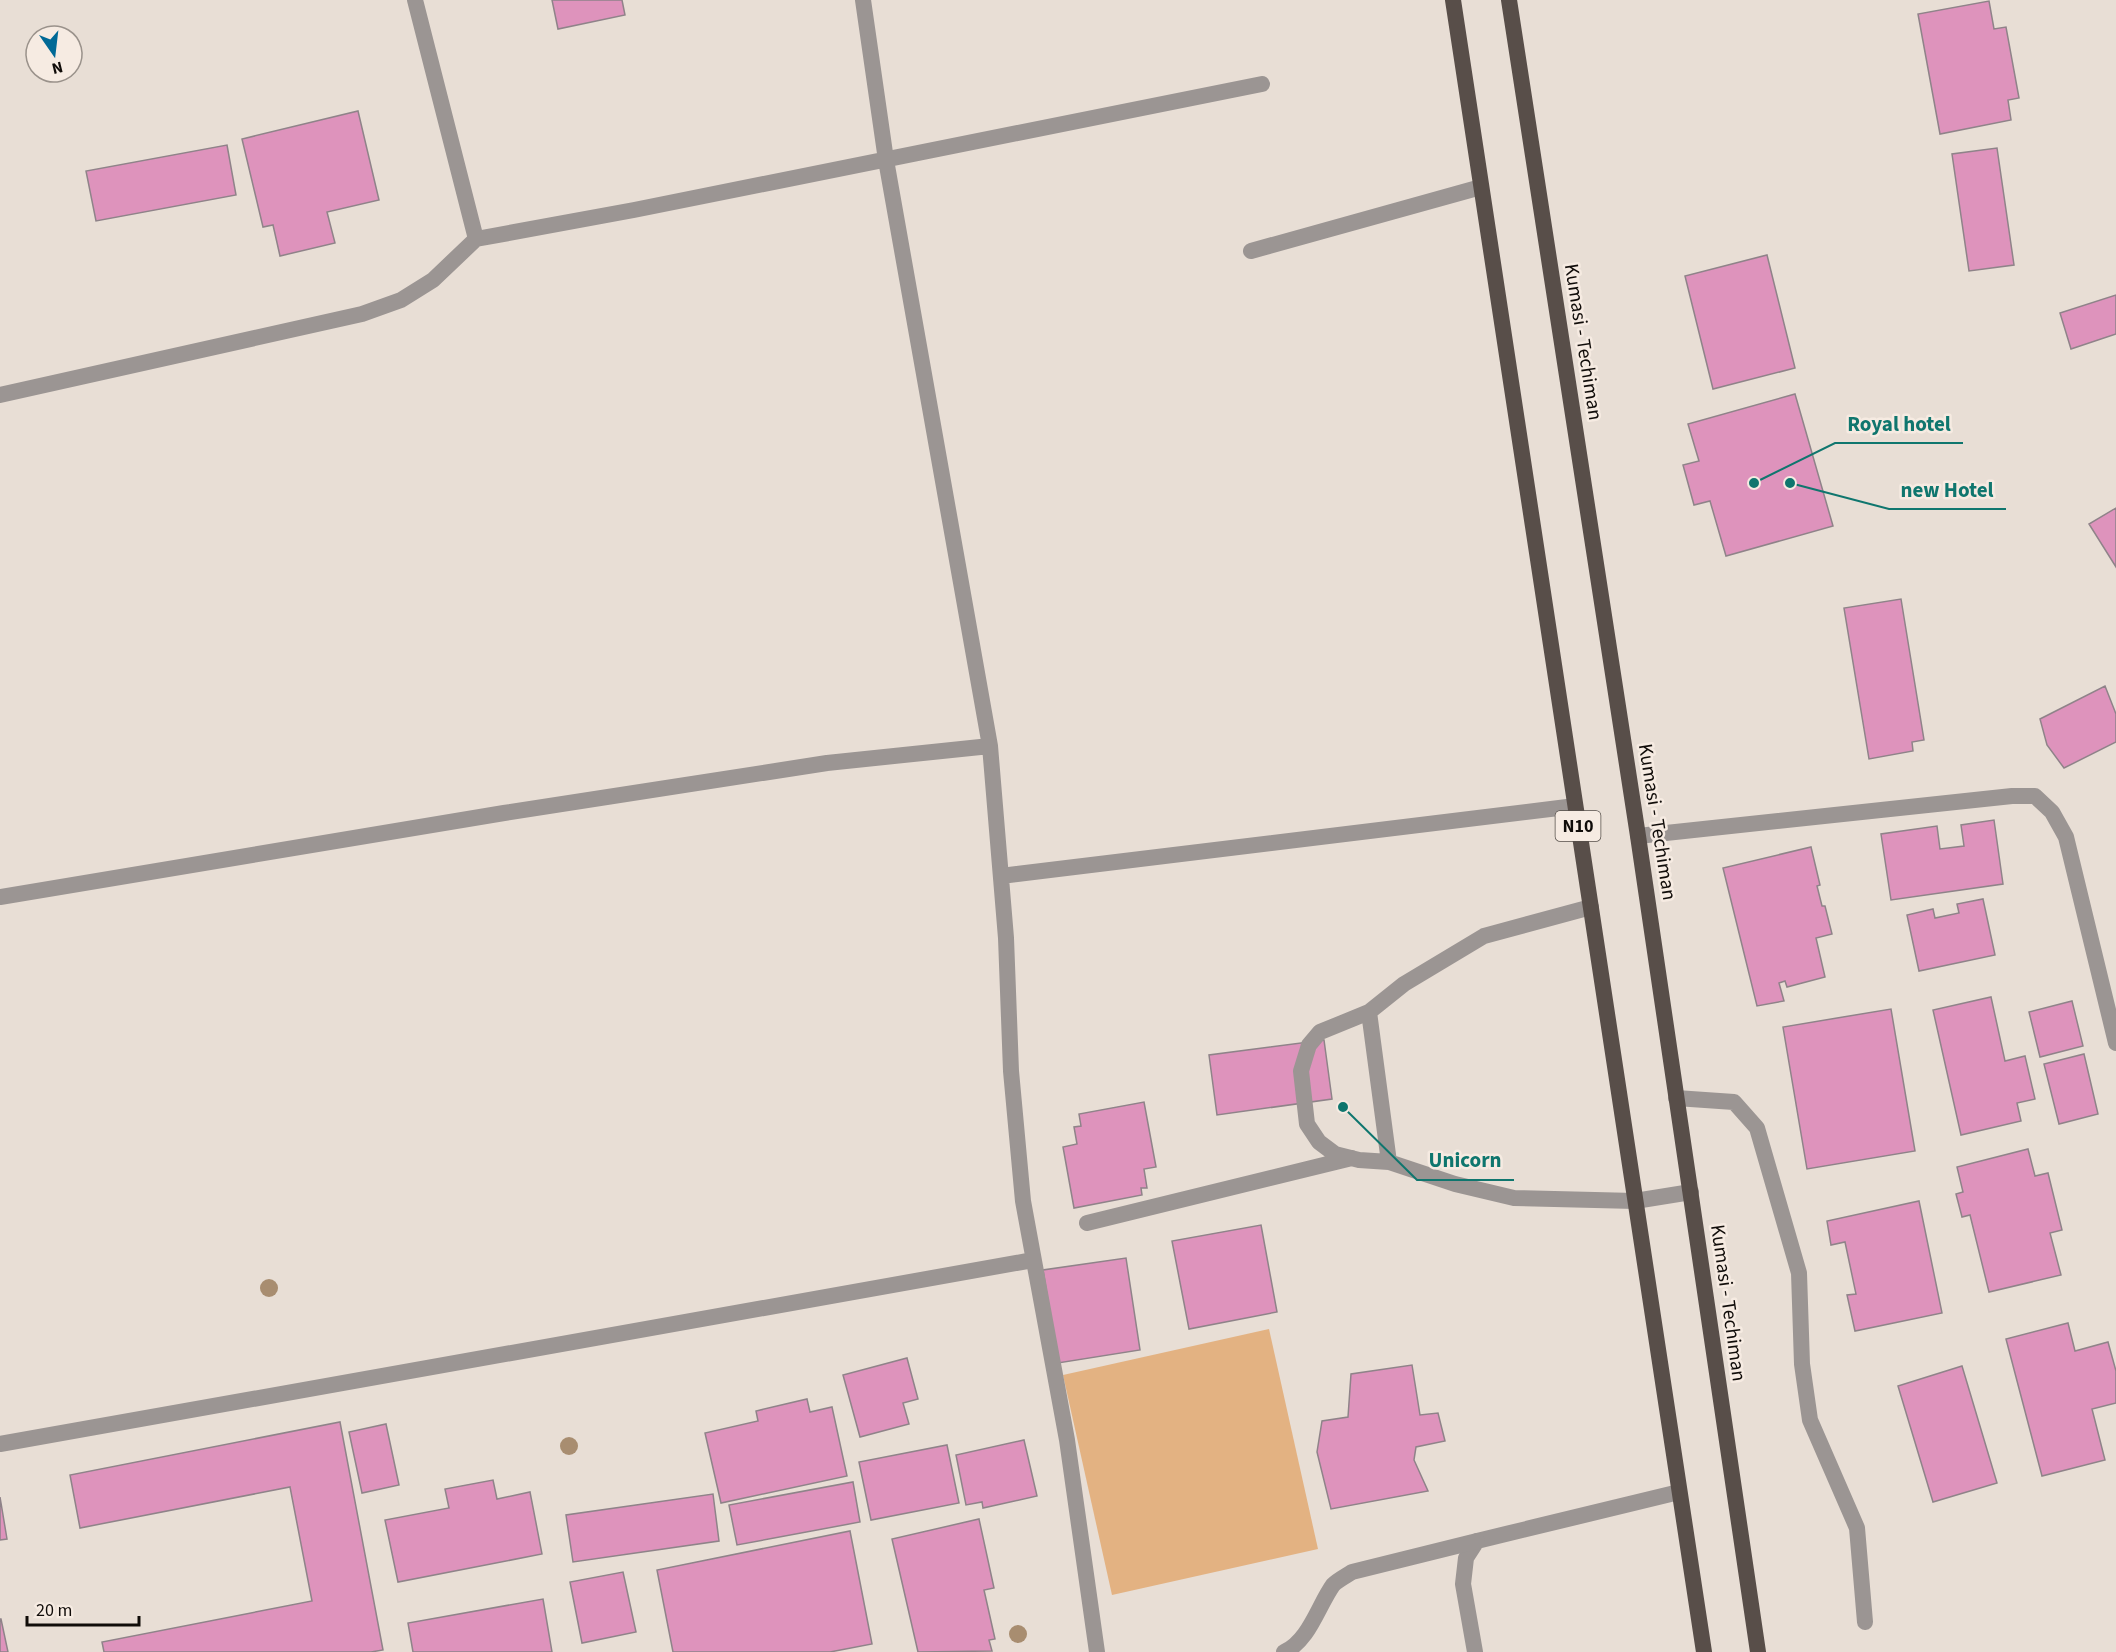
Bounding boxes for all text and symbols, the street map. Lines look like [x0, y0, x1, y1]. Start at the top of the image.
north arrow [24, 24, 84, 84]
text: N [50, 56, 65, 80]
street label: Kumasi - Techiman [1557, 262, 1609, 422]
callout: Royal hotel [1835, 404, 1963, 443]
text: Royal hotel [1847, 409, 1951, 439]
callout: new Hotel [1889, 470, 2006, 509]
text: new Hotel [1900, 475, 1994, 505]
street label: Kumasi - Techiman [1631, 742, 1683, 902]
road number: N10 [1556, 811, 1600, 841]
callout: Unicorn [1417, 1141, 1514, 1180]
text: Unicorn [1428, 1145, 1502, 1175]
street label: Kumasi - Techiman [1703, 1223, 1753, 1383]
scale bar [27, 1589, 140, 1627]
text: 20 m [36, 1598, 72, 1623]

